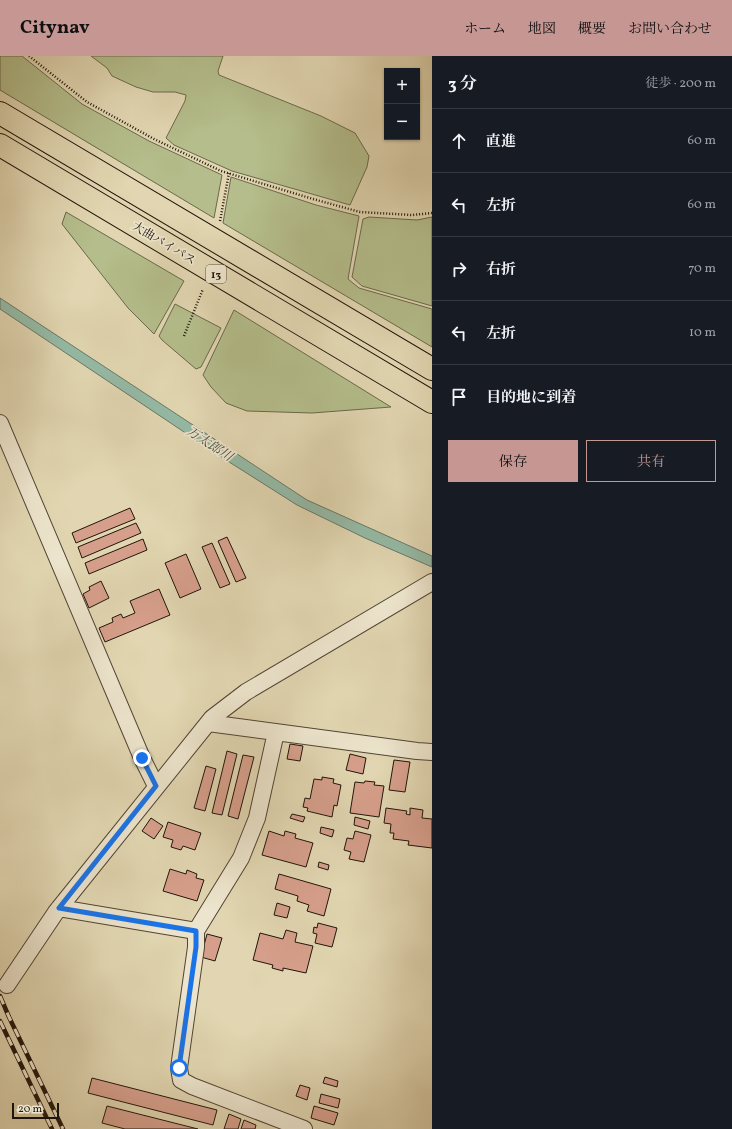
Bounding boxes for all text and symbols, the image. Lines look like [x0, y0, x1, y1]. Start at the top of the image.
text: Citynav [20, 15, 90, 41]
text: ホーム [464, 20, 506, 39]
text: 地図 [528, 20, 556, 39]
text: 概要 [578, 20, 606, 39]
text: お問い合わせ [628, 20, 712, 39]
map controls [384, 68, 420, 140]
button: + [384, 68, 420, 104]
text: 3 分 [448, 73, 477, 96]
text: 徒歩 · 200 m [645, 75, 716, 93]
button: − [384, 104, 420, 140]
icon: ahead [448, 130, 470, 152]
text: 直進 [486, 132, 516, 153]
text: 60 m [688, 132, 716, 150]
icon: left [448, 194, 470, 216]
text: 左折 [486, 196, 516, 217]
text: 60 m [688, 196, 716, 214]
street label: 大曲バイパス [129, 219, 198, 269]
icon: right [448, 258, 470, 280]
text: 右折 [486, 260, 516, 281]
text: 70 m [688, 260, 716, 278]
road number: 13 [206, 265, 226, 283]
icon: left [448, 322, 470, 344]
text: 左折 [486, 324, 516, 345]
text: 10 m [689, 324, 716, 342]
icon: arrive [448, 386, 470, 408]
text: 目的地に到着 [486, 388, 576, 409]
water label: 万太郎川 [182, 423, 237, 467]
button: 保存 [448, 440, 578, 482]
button: 共有 [586, 440, 716, 482]
route end [133, 749, 151, 767]
route start [170, 1059, 188, 1077]
scale bar [12, 1101, 59, 1120]
text: 20 m [18, 1102, 42, 1117]

